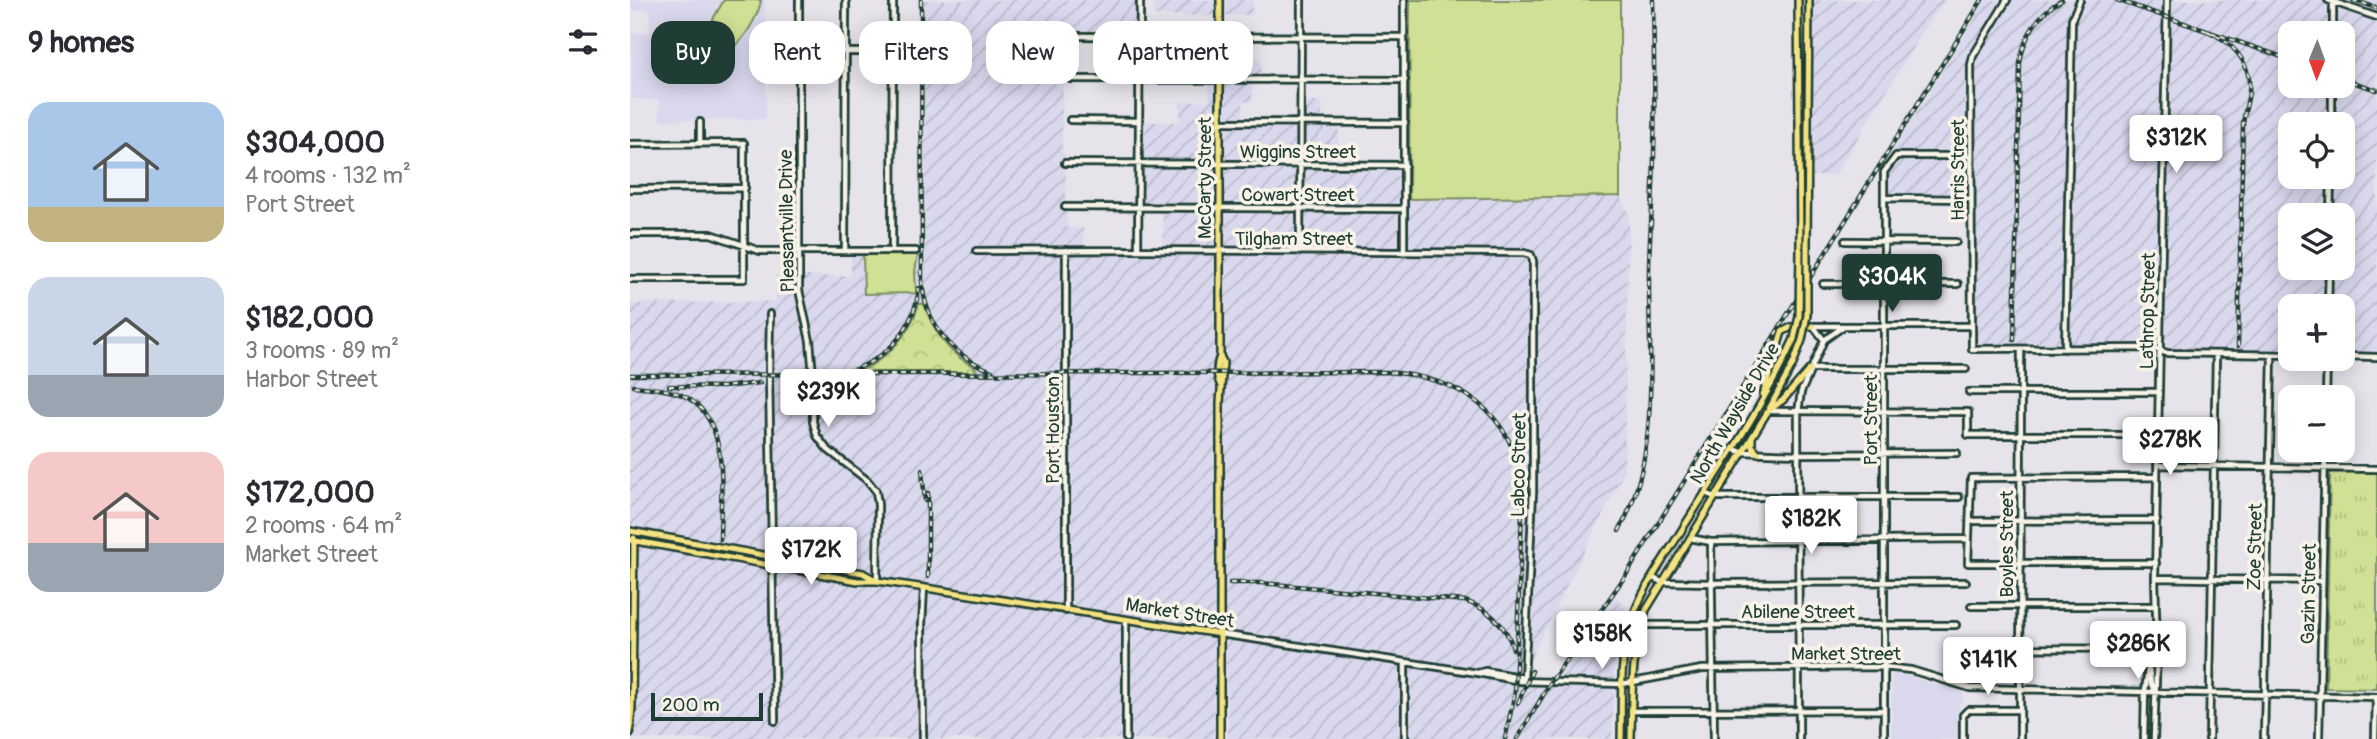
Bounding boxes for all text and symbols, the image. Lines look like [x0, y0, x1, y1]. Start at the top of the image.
chip: Buy [651, 21, 735, 84]
chip: Rent [749, 21, 845, 84]
chip: Filters [859, 21, 972, 84]
chip: New [986, 21, 1079, 84]
chip: Apartment [1093, 21, 1253, 84]
north arrow [2278, 21, 2356, 98]
map controls [2278, 21, 2355, 462]
icon: filters [564, 23, 602, 61]
text: 9 homes [28, 24, 134, 61]
button: locate [2278, 112, 2355, 189]
pin: $312K [2127, 116, 2225, 175]
street label: McCarty Street [1193, 117, 1217, 239]
street label: Harris Street [1946, 119, 1970, 221]
text: $312K [2145, 123, 2207, 152]
text: $304,000 [245, 124, 385, 161]
icon: home [84, 130, 168, 214]
street label: Wiggins Street [1240, 140, 1357, 164]
street label: Pleasantville Drive [774, 149, 800, 293]
text: 4 rooms · 132 m² [245, 161, 411, 190]
street label: Cowart Street [1241, 183, 1355, 207]
text: Port Street [245, 190, 355, 219]
button: layers [2278, 203, 2355, 280]
street label: Tilgham Street [1235, 227, 1354, 251]
street label: Lathrop Street [2135, 252, 2161, 370]
pin: $304K [1843, 254, 1941, 314]
text: $304K [1858, 262, 1926, 291]
button: + [2278, 294, 2355, 371]
text: $182,000 [245, 299, 374, 336]
icon: home [84, 305, 168, 389]
text: 3 rooms · 89 m² [245, 336, 399, 365]
street label: North Wayside Drive [1685, 338, 1785, 488]
text: Harbor Street [245, 365, 378, 394]
pin: $239K [779, 370, 877, 429]
street label: Port Street [1859, 374, 1883, 465]
street label: Port Houston [1041, 376, 1065, 484]
text: $239K [796, 377, 860, 406]
button: − [2278, 385, 2355, 462]
street label: Labco Street [1506, 412, 1532, 517]
pin: $278K [2121, 418, 2219, 477]
text: $278K [2139, 425, 2201, 454]
text: $172,000 [245, 474, 375, 511]
icon: home [84, 480, 168, 564]
street label: Boyles Street [1995, 490, 2019, 598]
pin: $182K [1762, 496, 1860, 556]
street label: Zoe Street [2242, 503, 2268, 591]
text: $182K [1781, 504, 1841, 533]
text: 2 rooms · 64 m² [245, 511, 402, 540]
pin: $172K [762, 528, 860, 587]
text: $172K [781, 535, 841, 564]
text: Market Street [245, 540, 378, 569]
street label: Gazin Street [2296, 543, 2322, 645]
street label: Market Street [1124, 593, 1236, 633]
street label: Abilene Street [1741, 600, 1856, 624]
pin: $158K [1553, 612, 1651, 671]
text: $158K [1572, 619, 1632, 648]
pin: $286K [2089, 622, 2187, 681]
text: $286K [2106, 629, 2170, 658]
pin: $141K [1939, 638, 2037, 697]
street label: Market Street [1791, 642, 1901, 666]
text: $141K [1959, 645, 2017, 674]
scale bar [651, 690, 763, 722]
text: 200 m [662, 693, 720, 717]

